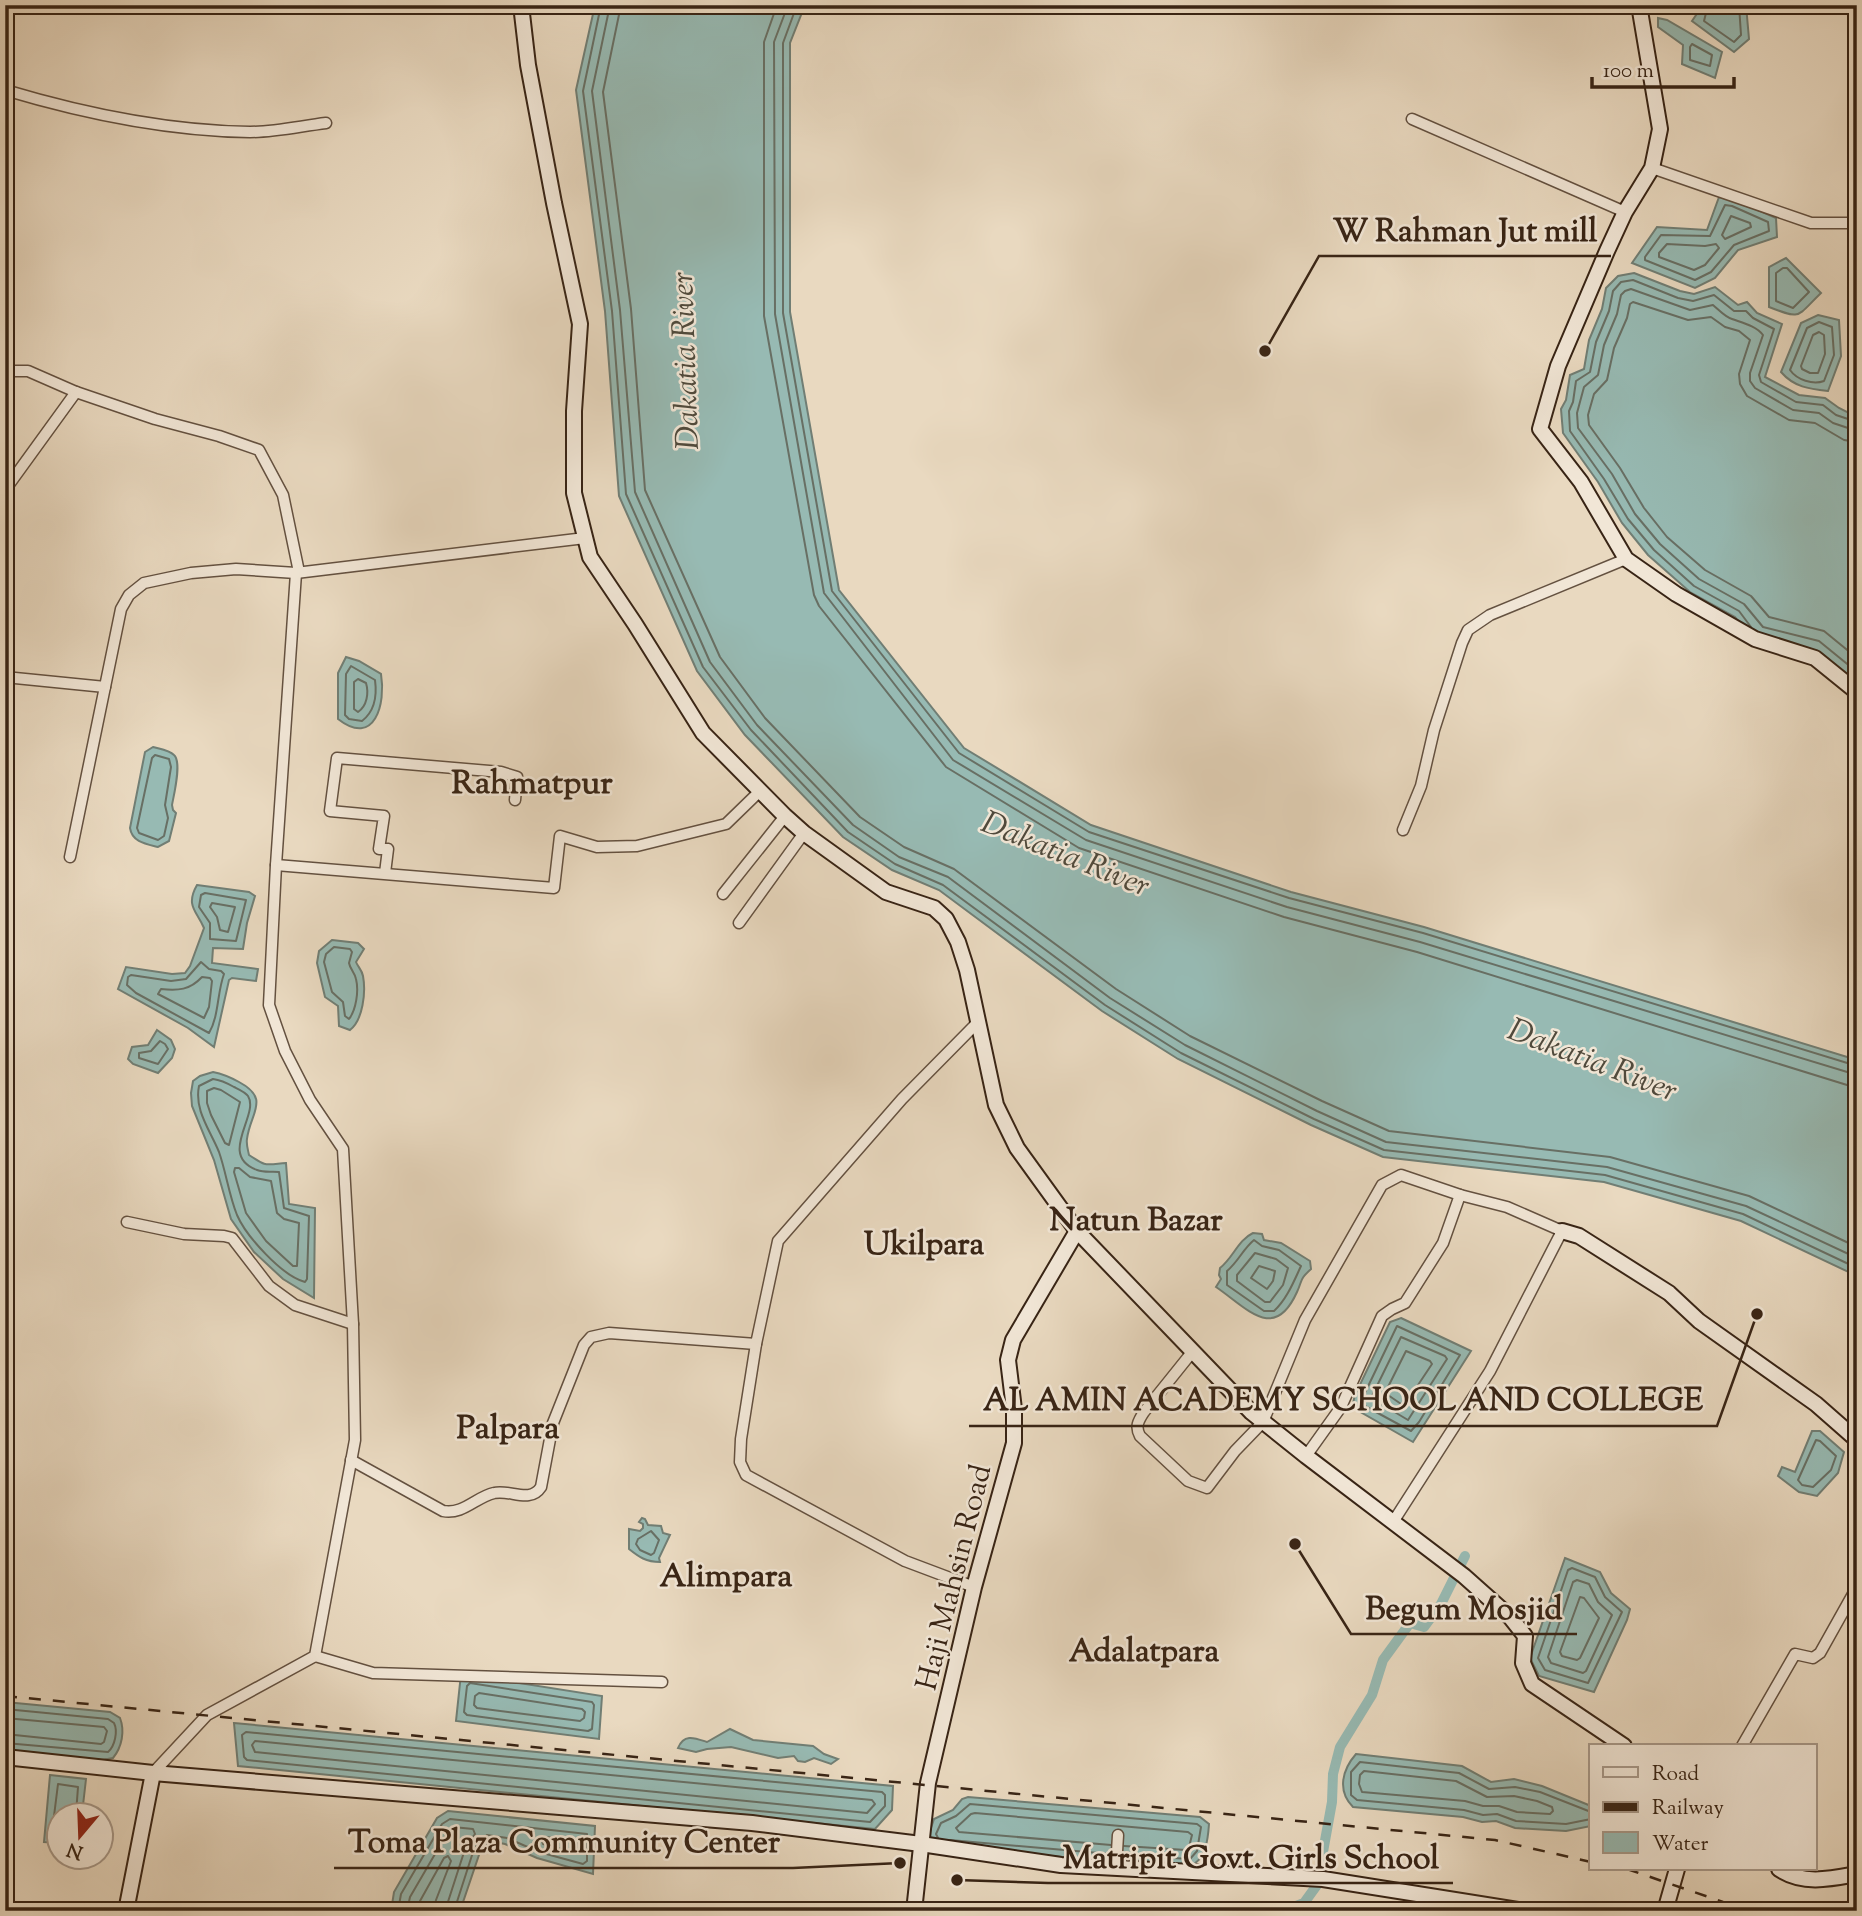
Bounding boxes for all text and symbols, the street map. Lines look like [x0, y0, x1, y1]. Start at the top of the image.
scale bar [1592, 46, 1734, 90]
text: 100 m [1603, 57, 1654, 87]
callout: W Rahman Jut mill [1319, 203, 1611, 256]
text: W Rahman Jut mill [1333, 210, 1597, 256]
water label: Dakatia River [661, 271, 713, 451]
district label: Rahmatpur [451, 761, 613, 809]
water label: Dakatia River [974, 801, 1156, 910]
water label: Dakatia River [1500, 1008, 1683, 1115]
district label: Natun Bazar [1049, 1198, 1223, 1246]
district label: Ukilpara [864, 1223, 985, 1269]
callout: AL AMIN ACADEMY SCHOOL AND COLLEGE [969, 1373, 1717, 1426]
text: AL AMIN ACADEMY SCHOOL AND COLLEGE [983, 1379, 1704, 1425]
district label: Palpara [457, 1406, 560, 1454]
street label: Haji Mahsin Road [907, 1460, 1004, 1695]
district label: Alimpara [660, 1554, 793, 1602]
callout: Begum Mosjid [1351, 1581, 1577, 1634]
text: Begum Mosjid [1365, 1588, 1563, 1634]
district label: Adalatpara [1069, 1630, 1219, 1676]
legend [1589, 1744, 1816, 1870]
text: Road [1652, 1760, 1699, 1790]
text: Railway [1652, 1794, 1724, 1824]
north arrow [46, 1800, 116, 1870]
callout: Toma Plaza Community Center [334, 1815, 793, 1868]
text: Toma Plaza Community Center [348, 1821, 781, 1867]
callout: Matripit Govt. Girls School [1048, 1830, 1453, 1883]
text: Water [1652, 1830, 1709, 1860]
text: N [64, 1834, 87, 1865]
text: Matripit Govt. Girls School [1063, 1837, 1439, 1883]

